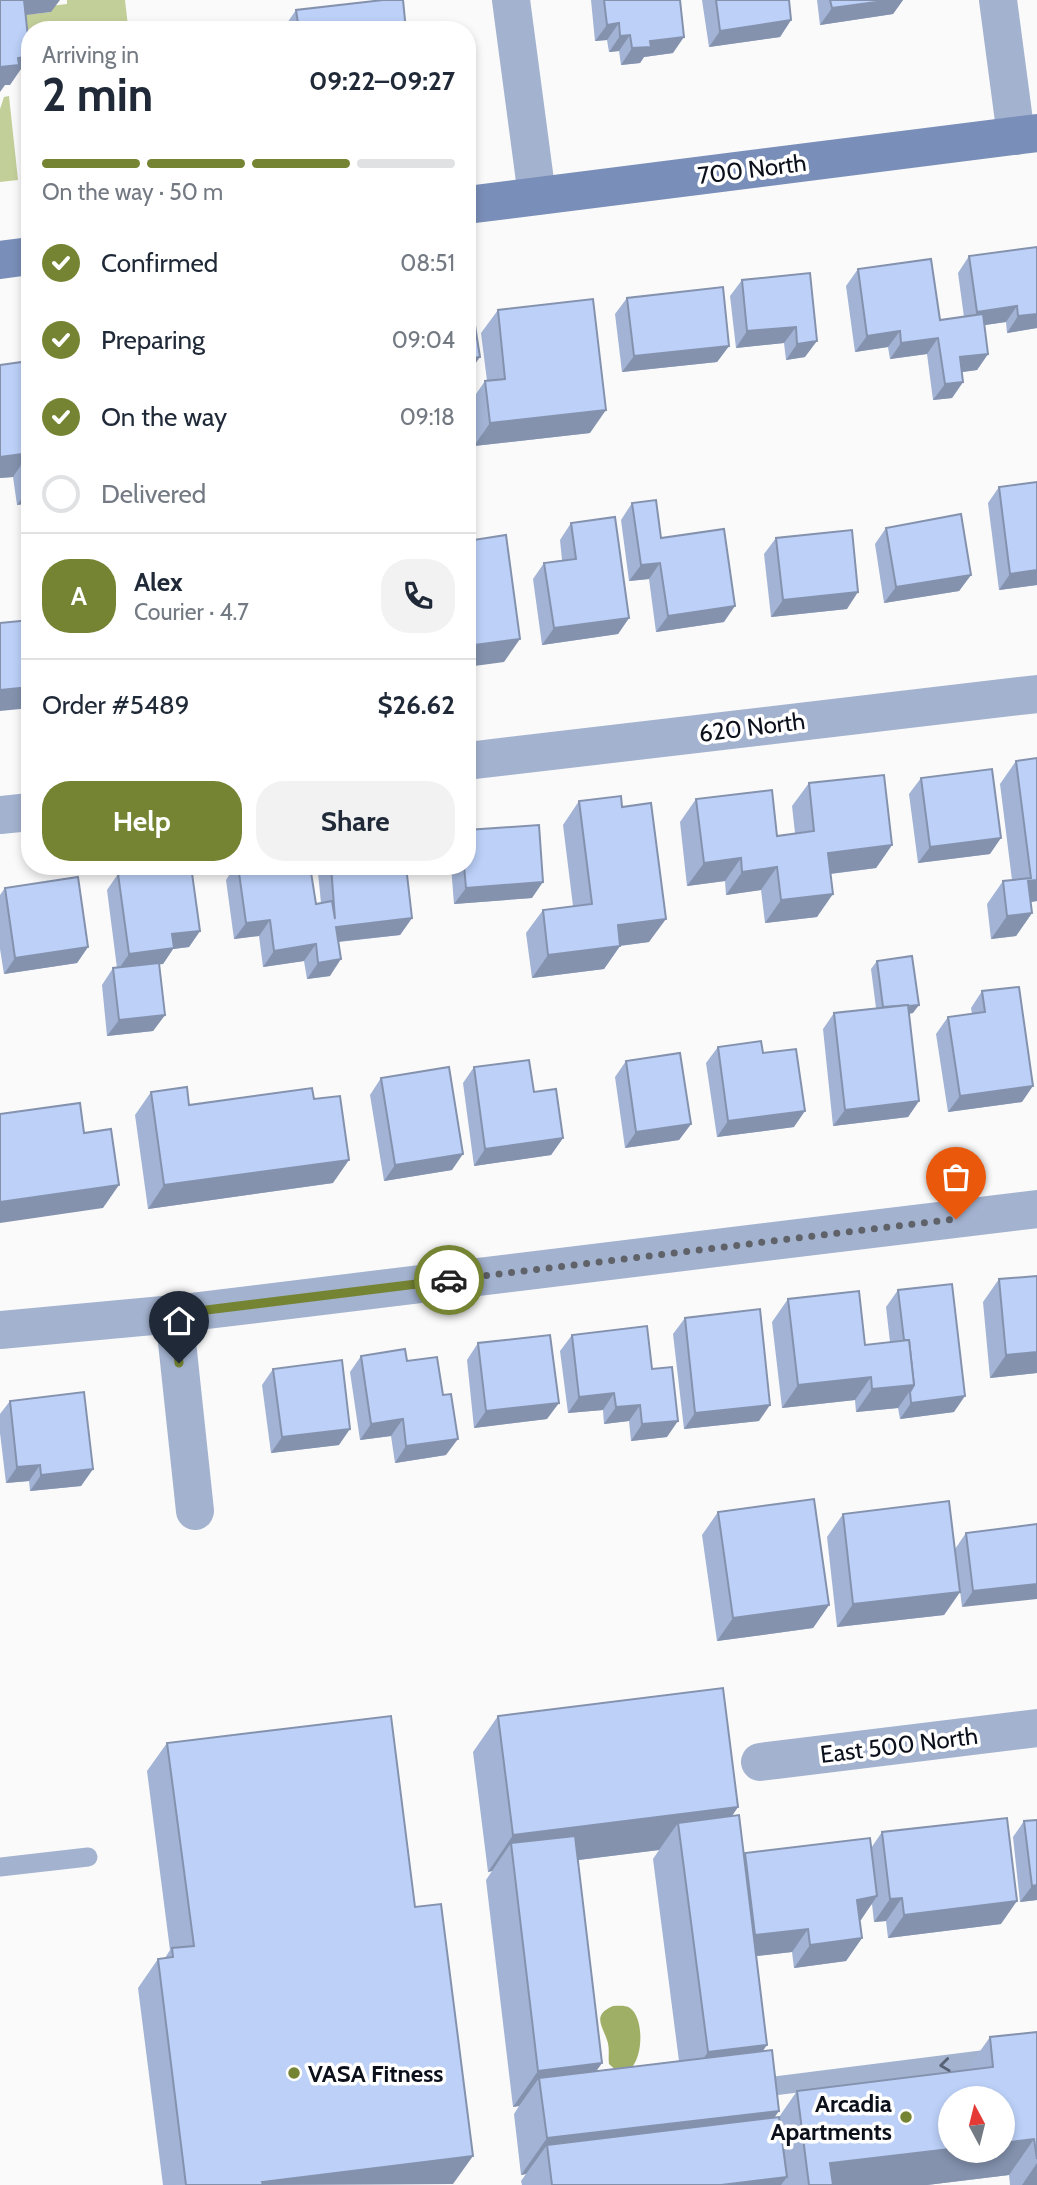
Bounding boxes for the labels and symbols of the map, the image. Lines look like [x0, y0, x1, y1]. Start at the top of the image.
street label: 700 North [696, 148, 808, 190]
street label: 620 North [697, 706, 807, 748]
pin [926, 1147, 986, 1219]
courier [414, 1245, 484, 1315]
pin [149, 1291, 209, 1363]
street label: East 500 North [819, 1721, 979, 1769]
one-way arrow [939, 2057, 951, 2072]
place label: VASA Fitness [308, 2059, 443, 2088]
marker: VASA Fitness [286, 2065, 302, 2081]
north arrow [938, 2086, 1015, 2163]
place label: Arcadia Apartments [770, 2089, 892, 2146]
marker: Arcadia Apartments [898, 2109, 914, 2125]

